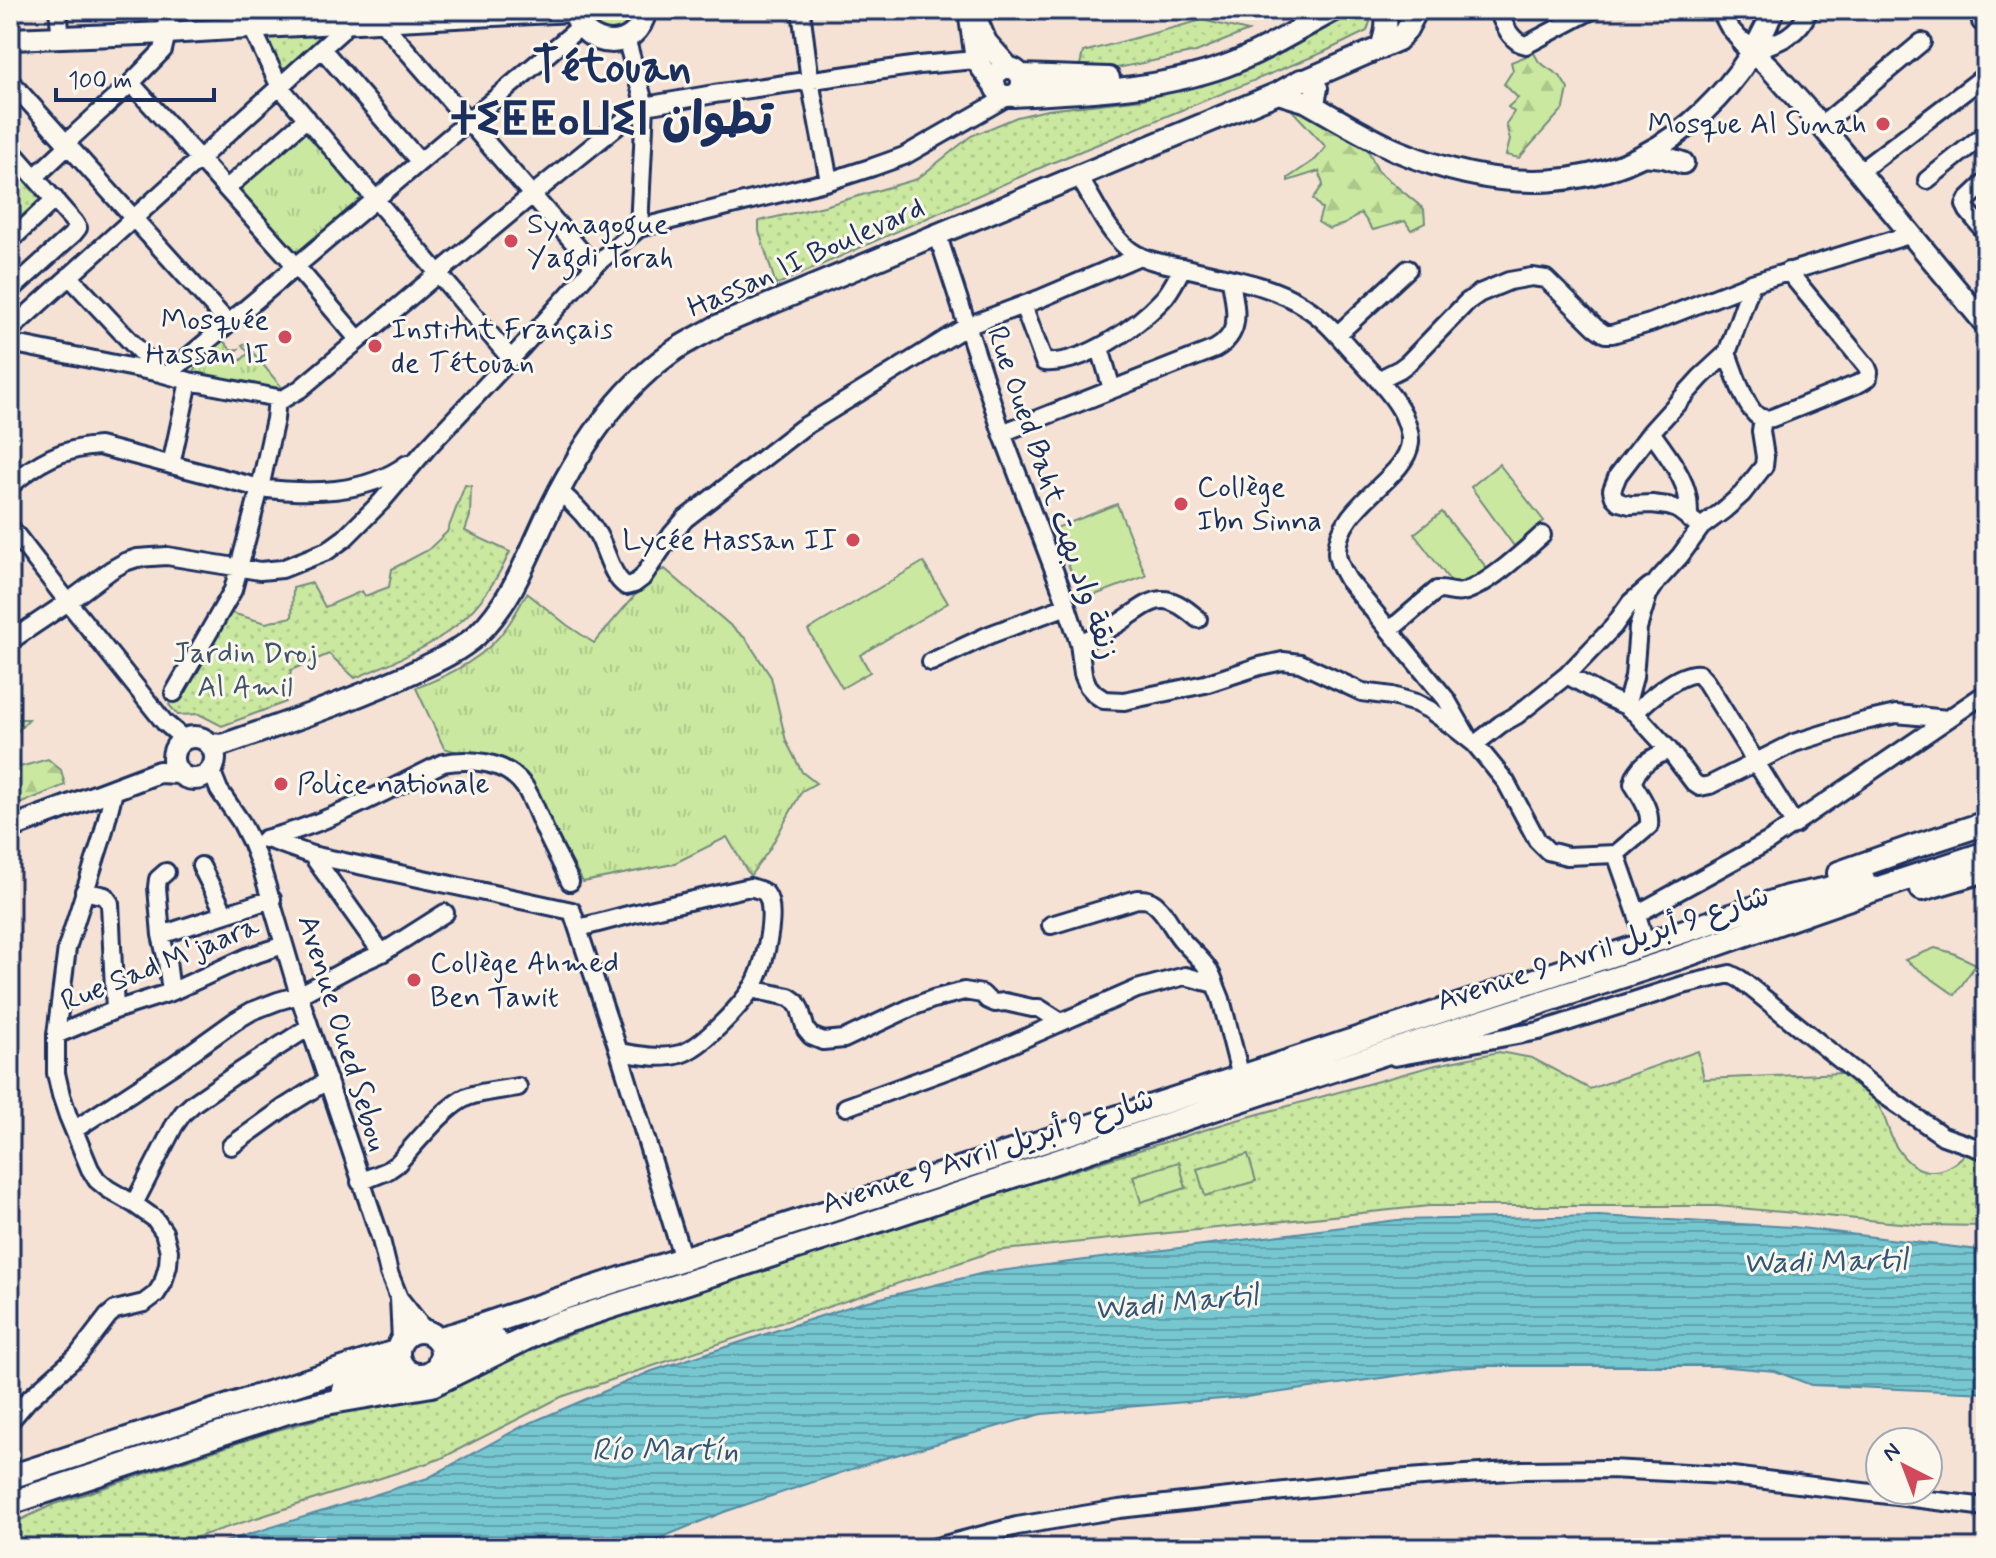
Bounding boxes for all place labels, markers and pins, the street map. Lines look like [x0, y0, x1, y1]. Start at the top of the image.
place label: Mosque Al Sunah [1648, 105, 1867, 144]
marker: Mosque Al Sunah [1874, 115, 1892, 133]
place label: Synagogue Yagdi Torah [527, 205, 674, 281]
marker: Synagogue Yagdi Torah [502, 232, 520, 250]
place label: Mosquée Hassan II [146, 301, 269, 374]
place label: Institut Français de Tétouan [391, 310, 613, 383]
marker: Mosquée Hassan II [276, 328, 294, 346]
marker: Institut Français de Tétouan [366, 337, 384, 355]
place label: Collège Ibn Sinna [1197, 468, 1322, 541]
marker: Collège Ibn Sinna [1172, 495, 1190, 513]
place label: Lycée Hassan II [622, 521, 837, 560]
marker: Lycée Hassan II [844, 531, 862, 549]
place label: Police nationale [297, 765, 490, 804]
marker: Police nationale [272, 775, 290, 793]
place label: Collège Ahmed Ben Tawit [430, 944, 619, 1017]
marker: Collège Ahmed Ben Tawit [405, 971, 423, 989]

